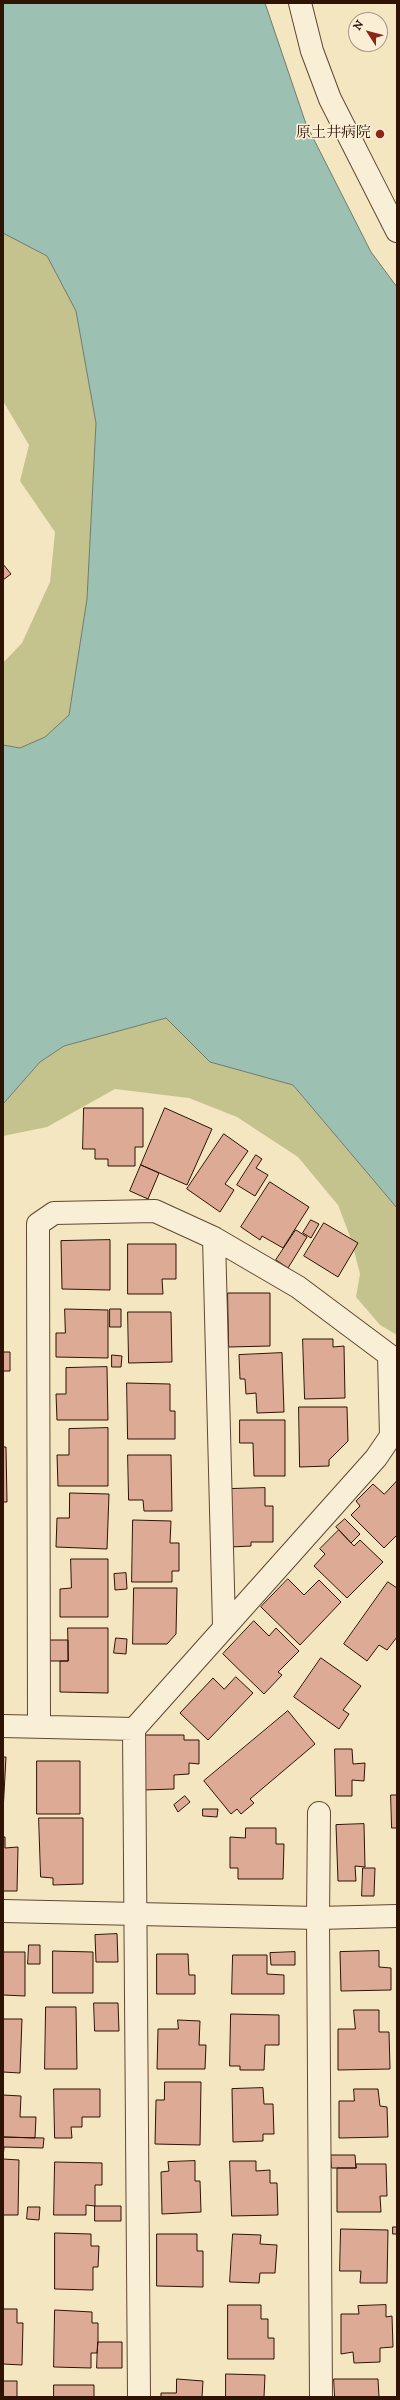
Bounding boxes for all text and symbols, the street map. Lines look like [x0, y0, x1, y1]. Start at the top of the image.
north arrow [348, 12, 388, 52]
text: N [351, 18, 367, 33]
place label: 原土井病院 [296, 125, 371, 143]
marker: 原土井病院 [374, 128, 386, 140]

